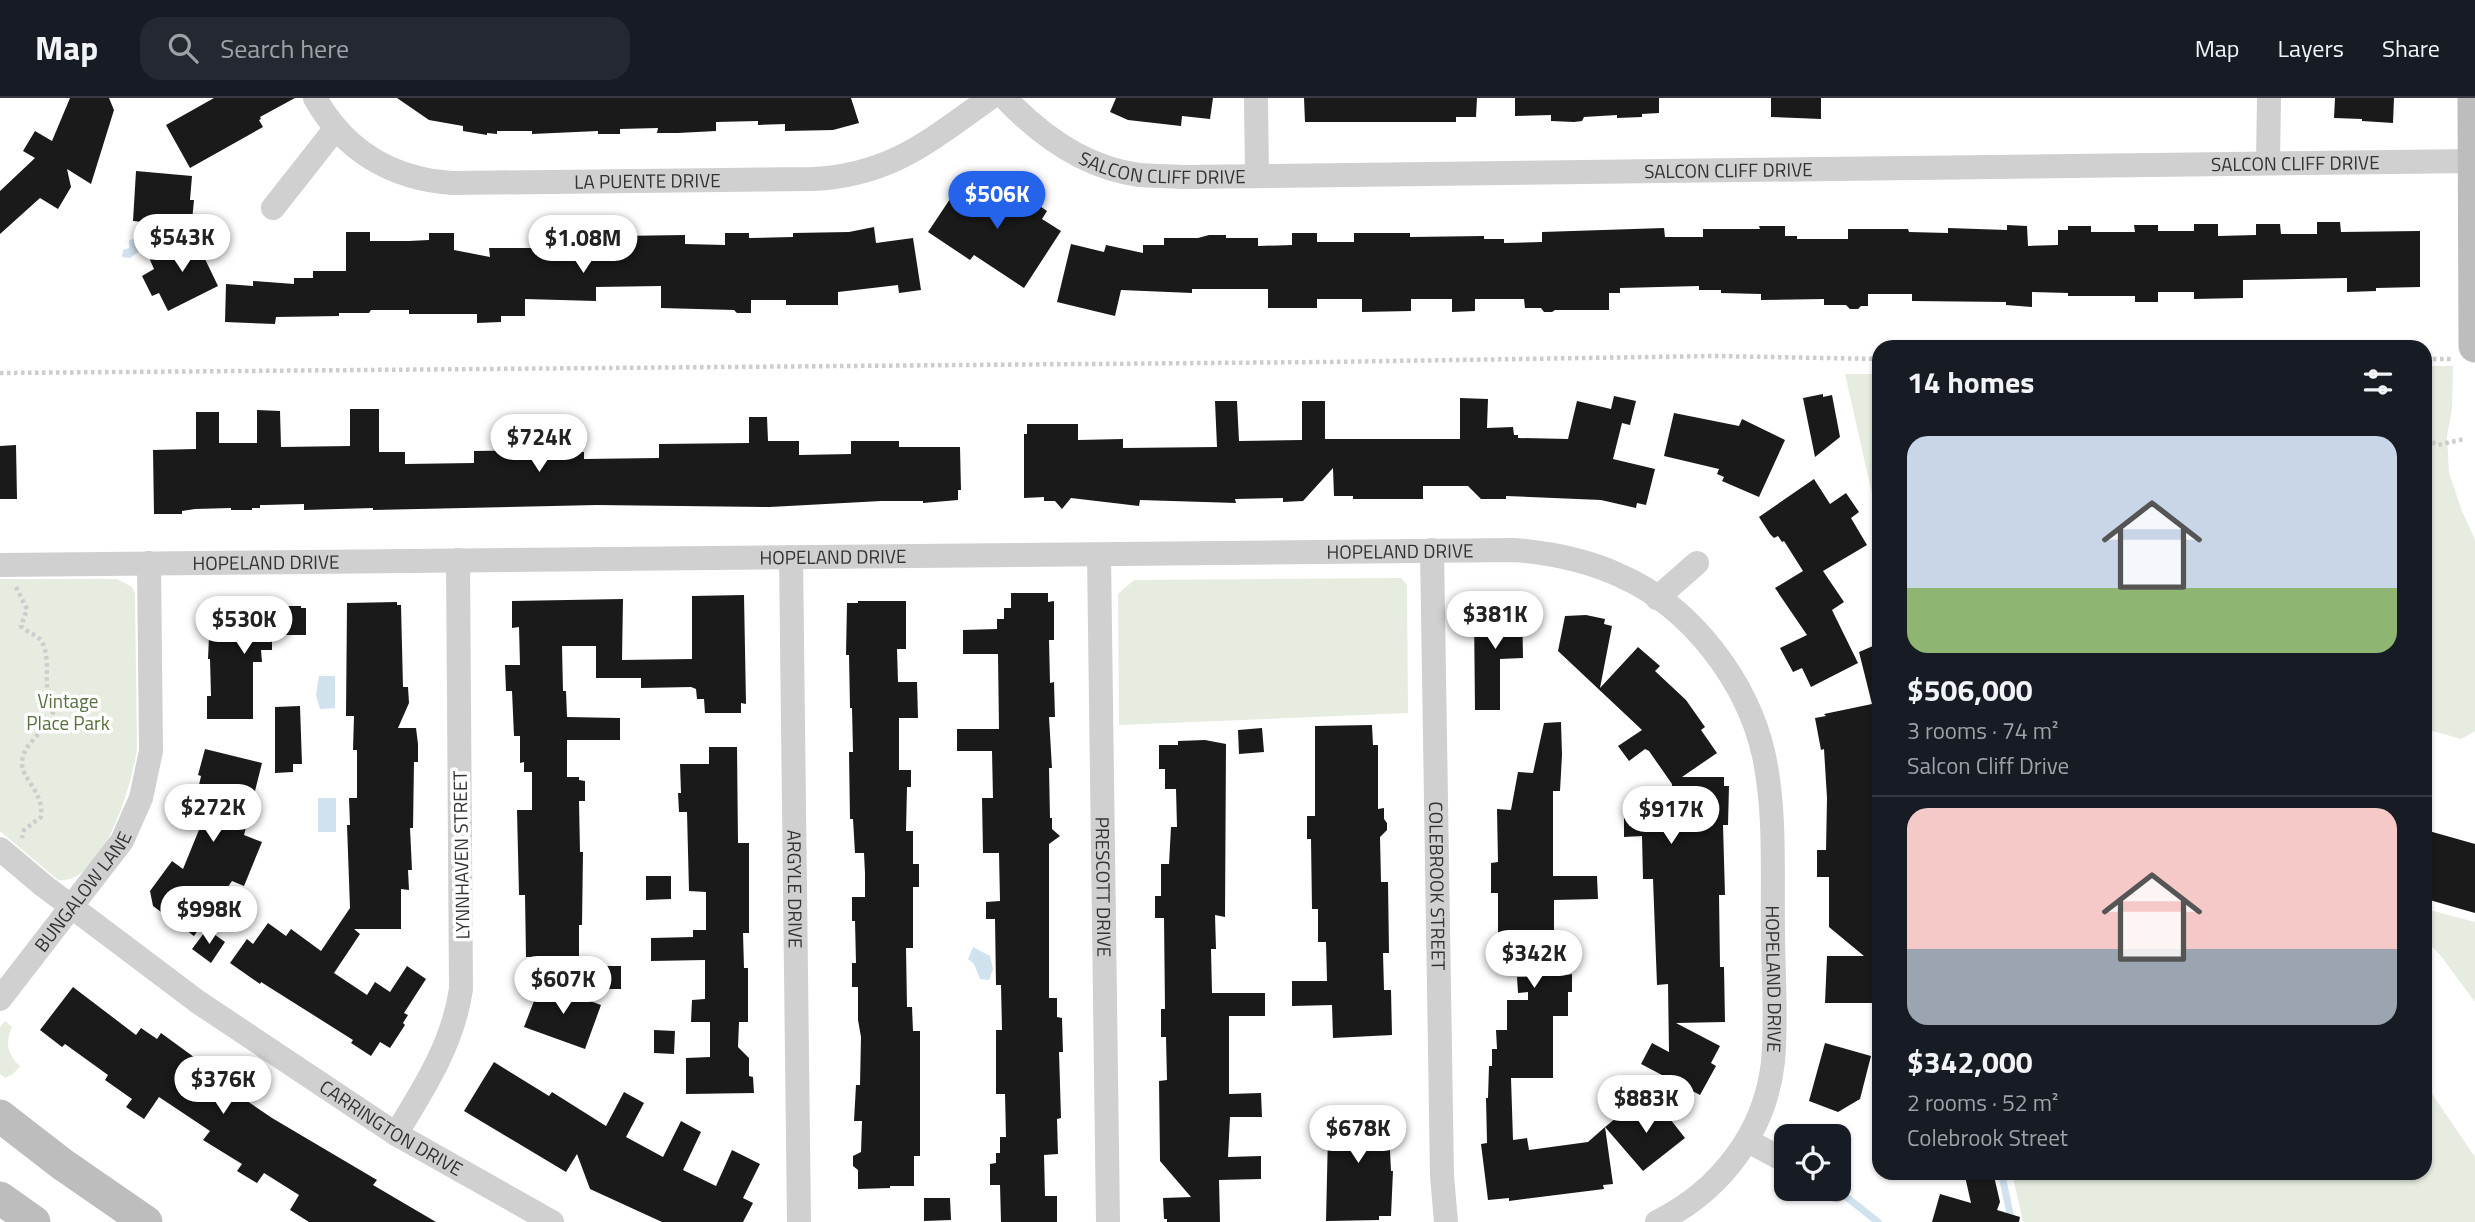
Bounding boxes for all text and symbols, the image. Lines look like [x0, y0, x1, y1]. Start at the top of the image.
search box [140, 17, 630, 80]
text: Map [35, 23, 98, 73]
icon: search [164, 29, 202, 67]
text: Search here [220, 29, 349, 68]
text: Map [2195, 30, 2240, 66]
text: Layers [2278, 30, 2344, 66]
text: Share [2382, 30, 2440, 66]
street label: SALCON CLIFF DRIVE [1074, 143, 1246, 191]
street label: SALCON CLIFF DRIVE [2211, 147, 2380, 178]
street label: SALCON CLIFF DRIVE [1644, 154, 1813, 185]
street label: LA PUENTE DRIVE [574, 165, 721, 196]
pin: $506K [948, 172, 1046, 231]
text: $506K [964, 176, 1030, 211]
pin: $543K [133, 214, 231, 274]
pin: $1.08M [526, 216, 640, 275]
text: $543K [149, 219, 215, 254]
text: $1.08M [544, 220, 622, 255]
text: 14 homes [1907, 359, 2034, 405]
icon: filters [2359, 363, 2397, 401]
pin: $724K [490, 414, 588, 474]
text: $724K [506, 419, 572, 454]
icon: home [2089, 482, 2215, 608]
street label: HOPELAND DRIVE [1326, 535, 1474, 566]
street label: HOPELAND DRIVE [759, 541, 907, 571]
street label: HOPELAND DRIVE [192, 547, 340, 577]
pin: $381K [1446, 592, 1544, 651]
pin: $530K [195, 596, 293, 656]
text: $381K [1462, 596, 1528, 631]
text: $530K [211, 601, 277, 636]
text: $506,000 [1907, 667, 2033, 713]
park label: Vintage Place Park [26, 686, 110, 737]
text: 3 rooms · 74 m² [1907, 713, 2058, 748]
text: Salcon Cliff Drive [1907, 748, 2069, 783]
street label: LYNNHAVEN STREET [445, 770, 476, 940]
pin: $272K [164, 784, 262, 844]
pin: $917K [1622, 786, 1720, 846]
text: $272K [180, 789, 246, 824]
text: $917K [1638, 791, 1704, 826]
street label: COLEBROOK STREET [1422, 801, 1454, 971]
street label: PRESCOTT DRIVE [1089, 817, 1119, 957]
street label: BUNGALOW LANE [27, 826, 139, 958]
street label: ARGYLE DRIVE [780, 829, 811, 949]
icon: home [2089, 854, 2215, 980]
pin: $998K [160, 886, 258, 946]
text: $998K [176, 891, 242, 926]
street label: HOPELAND DRIVE [1759, 906, 1790, 1053]
pin: $342K [1485, 930, 1583, 990]
text: $342K [1501, 935, 1567, 970]
pin: $607K [514, 956, 612, 1016]
text: $607K [530, 961, 596, 996]
text: $342,000 [1907, 1039, 2033, 1085]
pin: $376K [174, 1056, 272, 1116]
text: $376K [190, 1061, 256, 1096]
street label: CARRINGTON DRIVE [314, 1072, 468, 1183]
pin: $883K [1597, 1076, 1695, 1135]
text: $883K [1613, 1080, 1679, 1115]
text: 2 rooms · 52 m² [1907, 1085, 2058, 1120]
pin: $678K [1309, 1105, 1407, 1165]
text: $678K [1325, 1110, 1391, 1145]
text: Colebrook Street [1907, 1120, 2068, 1155]
map controls [1774, 1124, 1851, 1201]
button: locate [1774, 1124, 1851, 1201]

